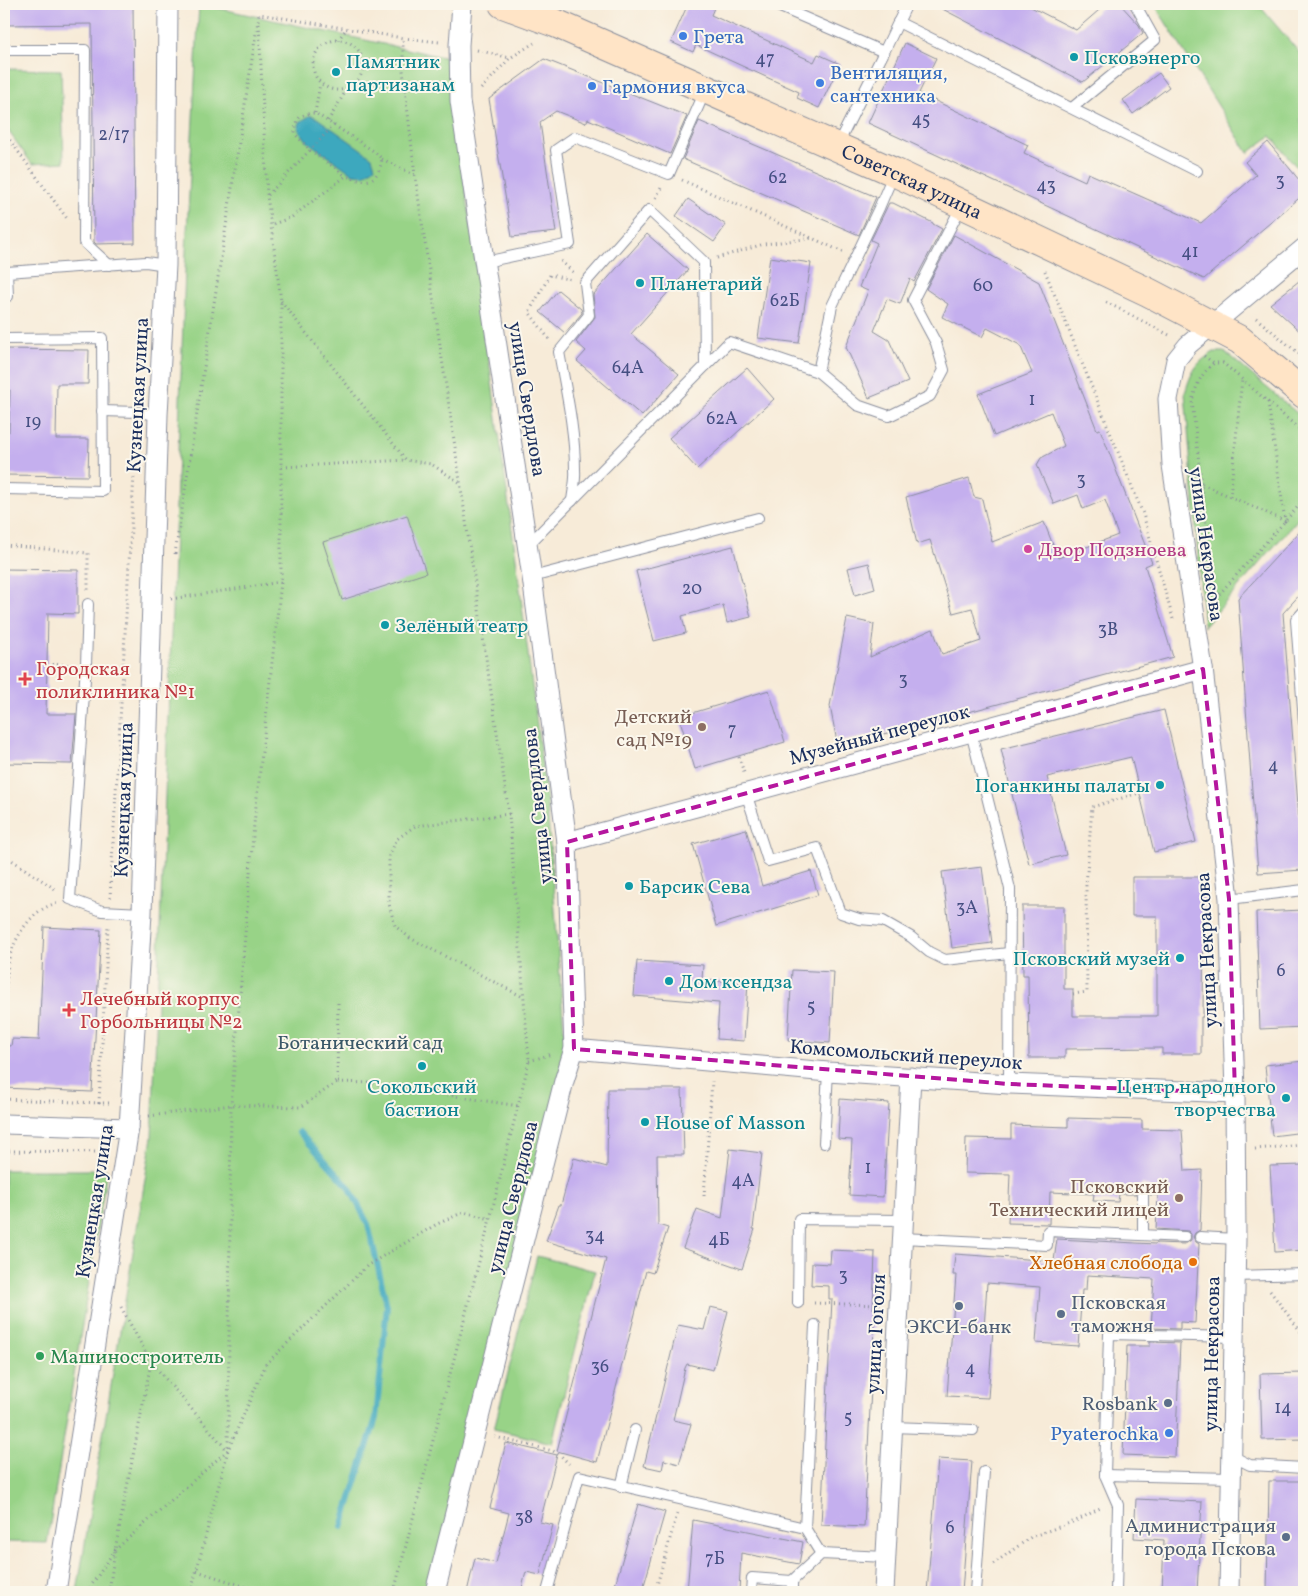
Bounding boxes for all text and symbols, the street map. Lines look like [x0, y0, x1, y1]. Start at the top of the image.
place label: Грета [693, 24, 744, 52]
marker: Грета [677, 30, 689, 42]
place label: Псковэнерго [1084, 45, 1200, 73]
house number: 47 [755, 47, 775, 72]
place label: Памятник партизанам [346, 49, 455, 100]
marker: Псковэнерго [1068, 51, 1080, 63]
place label: Вентиляция, сантехника [830, 60, 948, 111]
marker: Памятник партизанам [330, 66, 342, 78]
place label: Гармония вкуса [602, 74, 746, 102]
marker: Вентиляция, сантехника [814, 77, 826, 89]
marker: Гармония вкуса [586, 80, 598, 92]
house number: 45 [912, 108, 930, 133]
house number: 2/17 [98, 123, 130, 148]
street label: Советская улица [836, 139, 986, 228]
house number: 62 [769, 166, 787, 191]
house number: 3 [1275, 169, 1285, 194]
house number: 43 [1036, 174, 1056, 199]
house number: 41 [1181, 240, 1199, 265]
place label: Планетарий [650, 271, 762, 299]
house number: 60 [973, 274, 993, 299]
marker: Планетарий [634, 277, 646, 289]
house number: 62Б [770, 289, 800, 314]
street label: Кузнецкая улица [121, 317, 157, 474]
street label: улица Свердлова [500, 320, 552, 479]
house number: 64А [612, 356, 644, 381]
house number: 1 [1029, 388, 1035, 413]
house number: 62А [706, 407, 738, 432]
house number: 19 [25, 410, 41, 435]
street label: улица Некрасова [1180, 465, 1230, 623]
house number: 3 [1076, 468, 1086, 493]
place label: Двор Подзноева [1038, 537, 1187, 565]
marker: Двор Подзноева [1022, 543, 1034, 555]
house number: 20 [682, 577, 702, 602]
place label: Зелёный театр [395, 613, 528, 641]
house number: 3В [1098, 618, 1118, 643]
marker: Зелёный театр [379, 619, 391, 631]
place label: Городская поликлиника №1 [36, 656, 195, 707]
house number: 3 [898, 668, 908, 693]
marker: Городская поликлиника №1 [18, 672, 32, 686]
street label: Музейный переулок [786, 698, 973, 773]
place label: Детский сад №19 [614, 704, 692, 755]
house number: 7 [728, 718, 736, 743]
marker: Детский сад №19 [696, 721, 708, 733]
street label: Кузнецкая улица [108, 722, 142, 878]
street label: улица Свердлова [517, 726, 561, 885]
house number: 4 [1268, 754, 1278, 779]
place label: Поганкины палаты [975, 773, 1150, 801]
marker: Поганкины палаты [1154, 779, 1166, 791]
street label: улица Некрасова [1190, 871, 1226, 1029]
place label: Барсик Сева [639, 874, 751, 902]
marker: Барсик Сева [623, 880, 635, 892]
house number: 3А [956, 896, 978, 921]
place label: Псковский музей [1013, 946, 1170, 974]
marker: Псковский музей [1174, 952, 1186, 964]
house number: 6 [1276, 959, 1286, 984]
place label: Дом ксендза [679, 969, 792, 997]
marker: Дом ксендза [663, 975, 675, 987]
place label: Лечебный корпус Горбольницы №2 [80, 986, 243, 1037]
house number: 5 [807, 995, 815, 1020]
marker: Лечебный корпус Горбольницы №2 [62, 1003, 76, 1017]
park label: Ботанический сад [277, 1030, 443, 1058]
street label: Комсомольский переулок [789, 1034, 1024, 1078]
marker: Сокольский бастион [416, 1060, 428, 1072]
place label: Сокольский бастион [367, 1074, 477, 1125]
place label: Центр народного творчества [1116, 1074, 1276, 1125]
marker: Центр народного творчества [1280, 1092, 1292, 1104]
place label: House of Masson [655, 1110, 806, 1138]
marker: House of Masson [639, 1116, 651, 1128]
street label: улица Свердлова [481, 1118, 546, 1277]
street label: Кузнецкая улица [70, 1122, 122, 1280]
house number: 1 [865, 1156, 871, 1181]
house number: 4А [731, 1169, 755, 1194]
place label: Псковский Технический лицей [989, 1174, 1169, 1225]
marker: Псковский Технический лицей [1173, 1192, 1185, 1204]
house number: 34 [585, 1224, 605, 1249]
house number: 4Б [708, 1228, 730, 1253]
place label: Хлебная слобода [1029, 1250, 1183, 1278]
marker: Хлебная слобода [1187, 1256, 1199, 1268]
house number: 3 [838, 1264, 848, 1289]
street label: улица Гоголя [860, 1273, 894, 1395]
street label: улица Некрасова [1198, 1276, 1228, 1432]
place label: Псковская таможня [1071, 1290, 1166, 1341]
marker: ЭКСИ-банк [953, 1300, 965, 1312]
marker: Псковская таможня [1055, 1308, 1067, 1320]
place label: ЭКСИ-банк [907, 1314, 1012, 1342]
place label: Машиностроитель [50, 1344, 224, 1372]
marker: Машиностроитель [34, 1350, 46, 1362]
house number: 36 [591, 1355, 609, 1380]
house number: 4 [965, 1357, 975, 1382]
place label: Rosbank [1082, 1391, 1158, 1419]
house number: 14 [1274, 1396, 1292, 1421]
marker: Rosbank [1162, 1397, 1174, 1409]
house number: 5 [844, 1406, 852, 1431]
place label: Pyaterochka [1050, 1421, 1159, 1449]
marker: Pyaterochka [1163, 1427, 1175, 1439]
house number: 38 [515, 1506, 533, 1531]
place label: Администрация города Пскова [1125, 1513, 1276, 1564]
house number: 6 [945, 1516, 955, 1541]
marker: Администрация города Пскова [1280, 1531, 1292, 1543]
house number: 7Б [705, 1547, 725, 1572]

